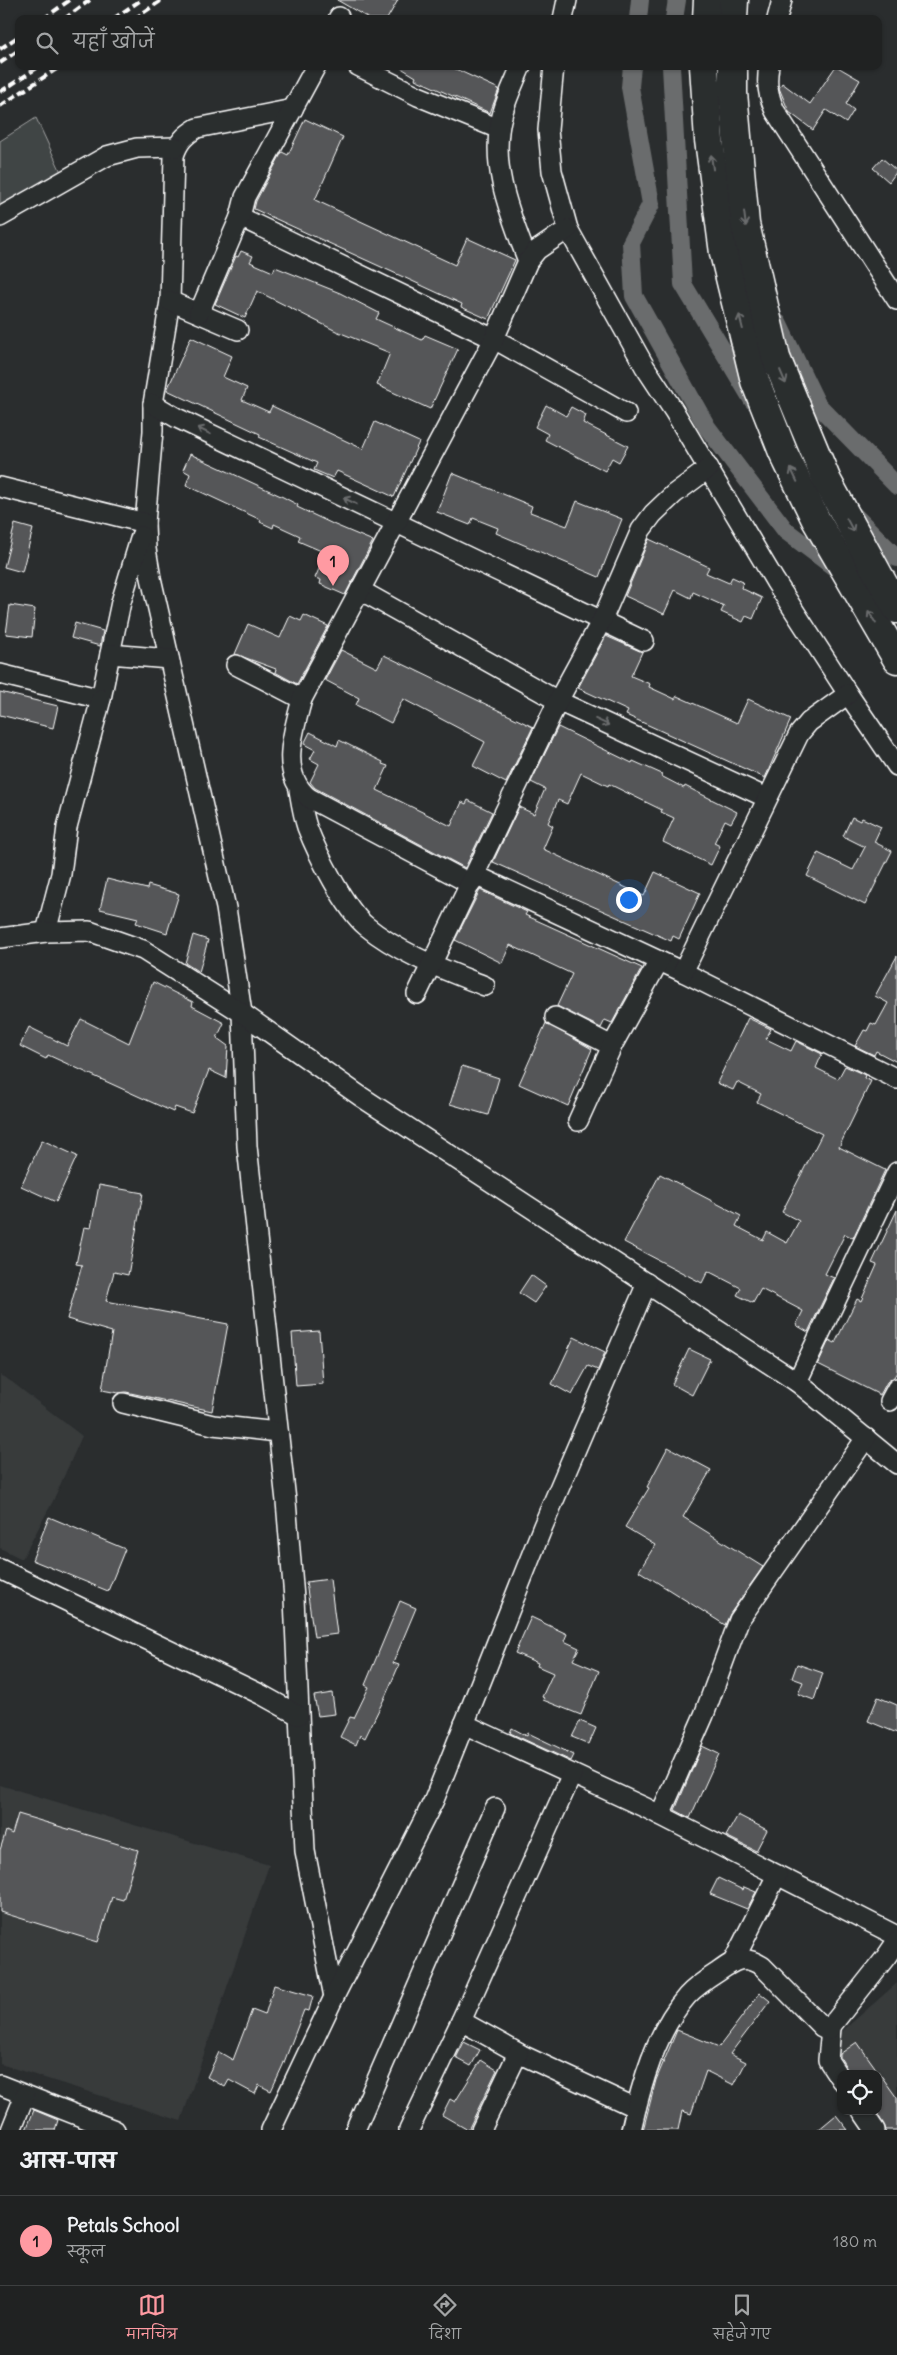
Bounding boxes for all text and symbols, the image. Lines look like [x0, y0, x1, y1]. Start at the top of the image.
search box [15, 15, 882, 70]
icon: search [33, 29, 61, 57]
text: यहाँ खोजें [73, 29, 154, 53]
one-way arrow [707, 154, 717, 170]
one-way arrow [740, 211, 750, 227]
one-way arrow [736, 314, 745, 330]
one-way arrow [779, 369, 789, 384]
one-way arrow [197, 426, 212, 435]
one-way arrow [789, 468, 798, 483]
one-way arrow [343, 496, 358, 505]
one-way arrow [846, 517, 856, 531]
pin: 1 [317, 545, 349, 586]
one-way arrow [866, 611, 876, 625]
one-way arrow [594, 717, 609, 727]
your location [616, 887, 642, 913]
map controls [837, 2070, 882, 2115]
button: locate [837, 2070, 882, 2115]
text: आस-पास [20, 2147, 117, 2174]
text: Petals School [67, 2213, 179, 2237]
text: 1 [33, 2231, 39, 2251]
text: 180 m [833, 2231, 877, 2251]
text: स्कूल [67, 2241, 105, 2261]
tab: मानचित्र [126, 2291, 177, 2350]
tab: दिशा [429, 2291, 461, 2350]
tab: सहेजे गए [713, 2291, 771, 2350]

